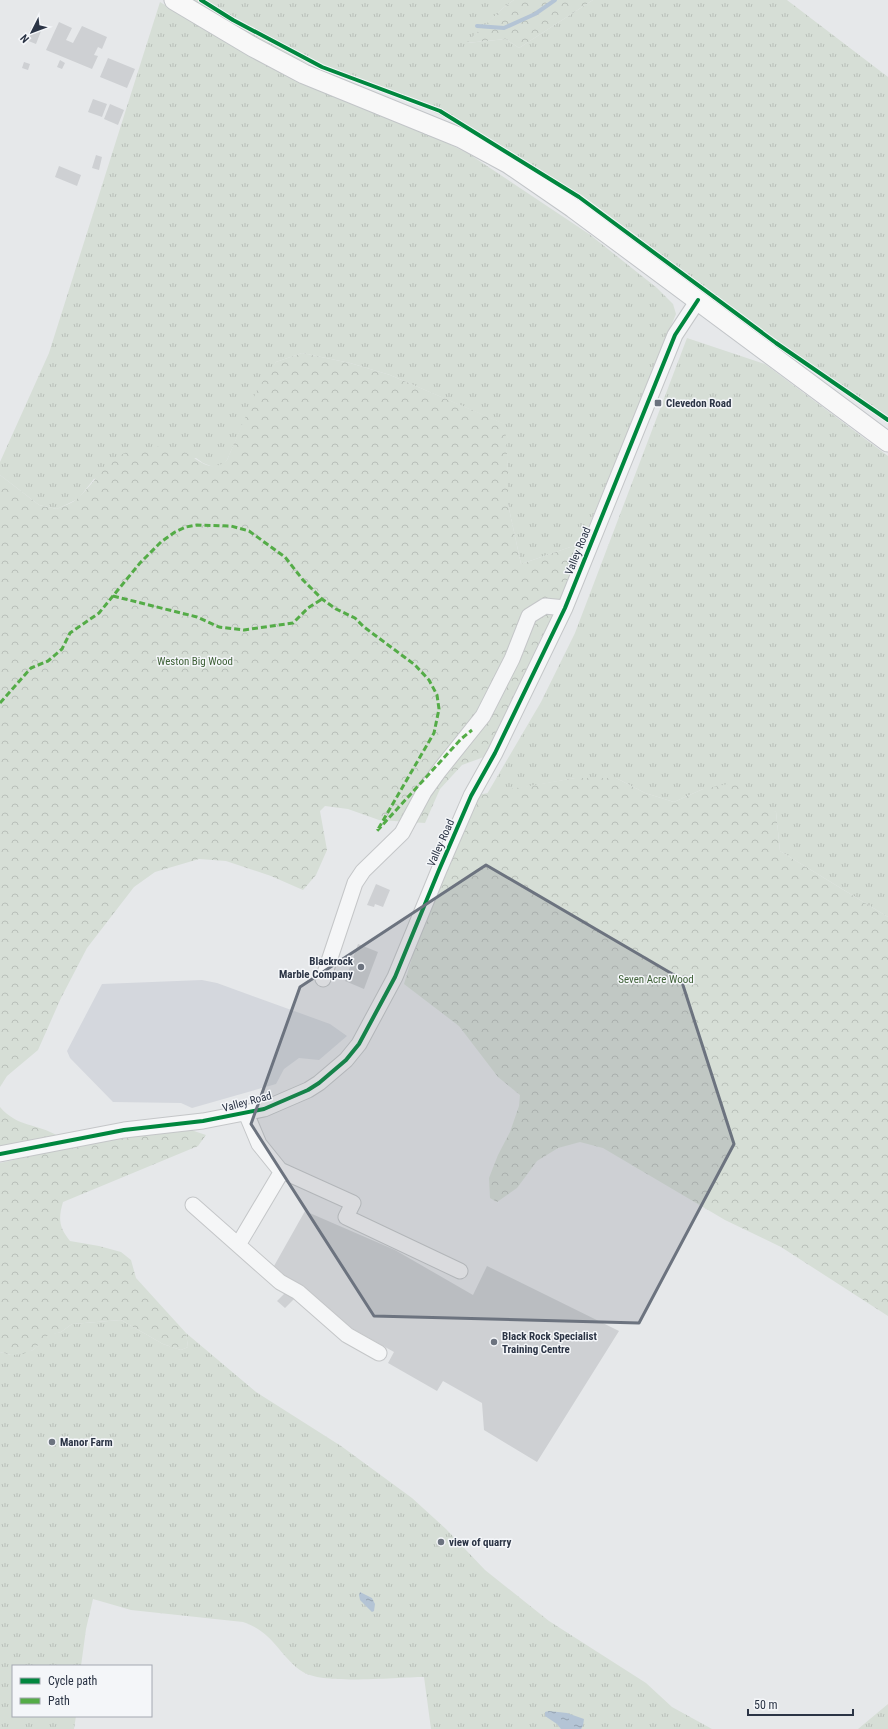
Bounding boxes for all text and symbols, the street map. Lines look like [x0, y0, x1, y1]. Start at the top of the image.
north arrow [12, 12, 52, 52]
text: N [18, 31, 32, 45]
place label: Clevedon Road [666, 397, 731, 410]
marker: Clevedon Road [653, 398, 663, 408]
street label: Valley Road [563, 525, 593, 577]
park label: Weston Big Wood [157, 655, 233, 668]
street label: Valley Road [425, 817, 457, 869]
place label: Blackrock Marble Company [279, 955, 354, 981]
marker: Blackrock Marble Company [356, 962, 366, 972]
park label: Seven Acre Wood [618, 973, 694, 986]
street label: Valley Road [221, 1089, 273, 1115]
place label: Black Rock Specialist Training Centre [502, 1330, 598, 1356]
marker: Black Rock Specialist Training Centre [489, 1337, 499, 1347]
place label: Manor Farm [60, 1436, 113, 1449]
marker: Manor Farm [47, 1437, 57, 1447]
place label: view of quarry [449, 1536, 512, 1549]
marker: view of quarry [436, 1537, 446, 1547]
legend [12, 1665, 152, 1717]
text: Cycle path [48, 1674, 98, 1688]
scale bar [748, 1691, 853, 1717]
text: Path [48, 1694, 70, 1708]
text: 50 m [754, 1698, 778, 1712]

